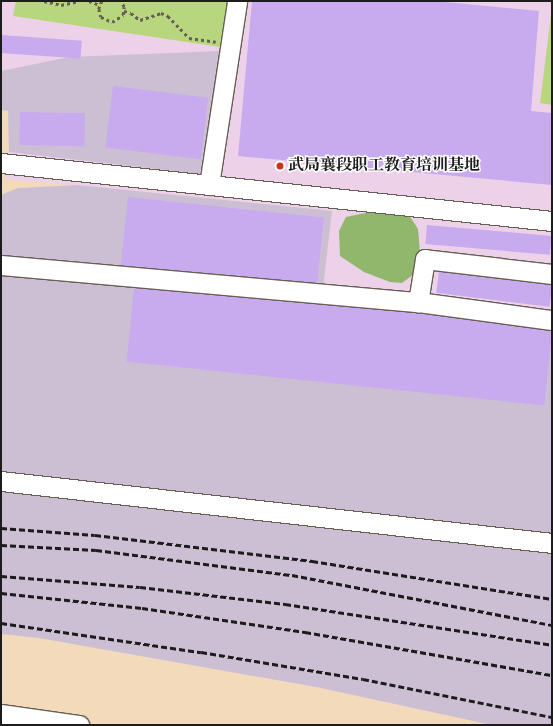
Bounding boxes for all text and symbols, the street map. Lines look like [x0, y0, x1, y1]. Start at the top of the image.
place label: 武局襄段职工教育培训基地 [288, 156, 480, 176]
marker: 武局襄段职工教育培训基地 [275, 161, 285, 171]

